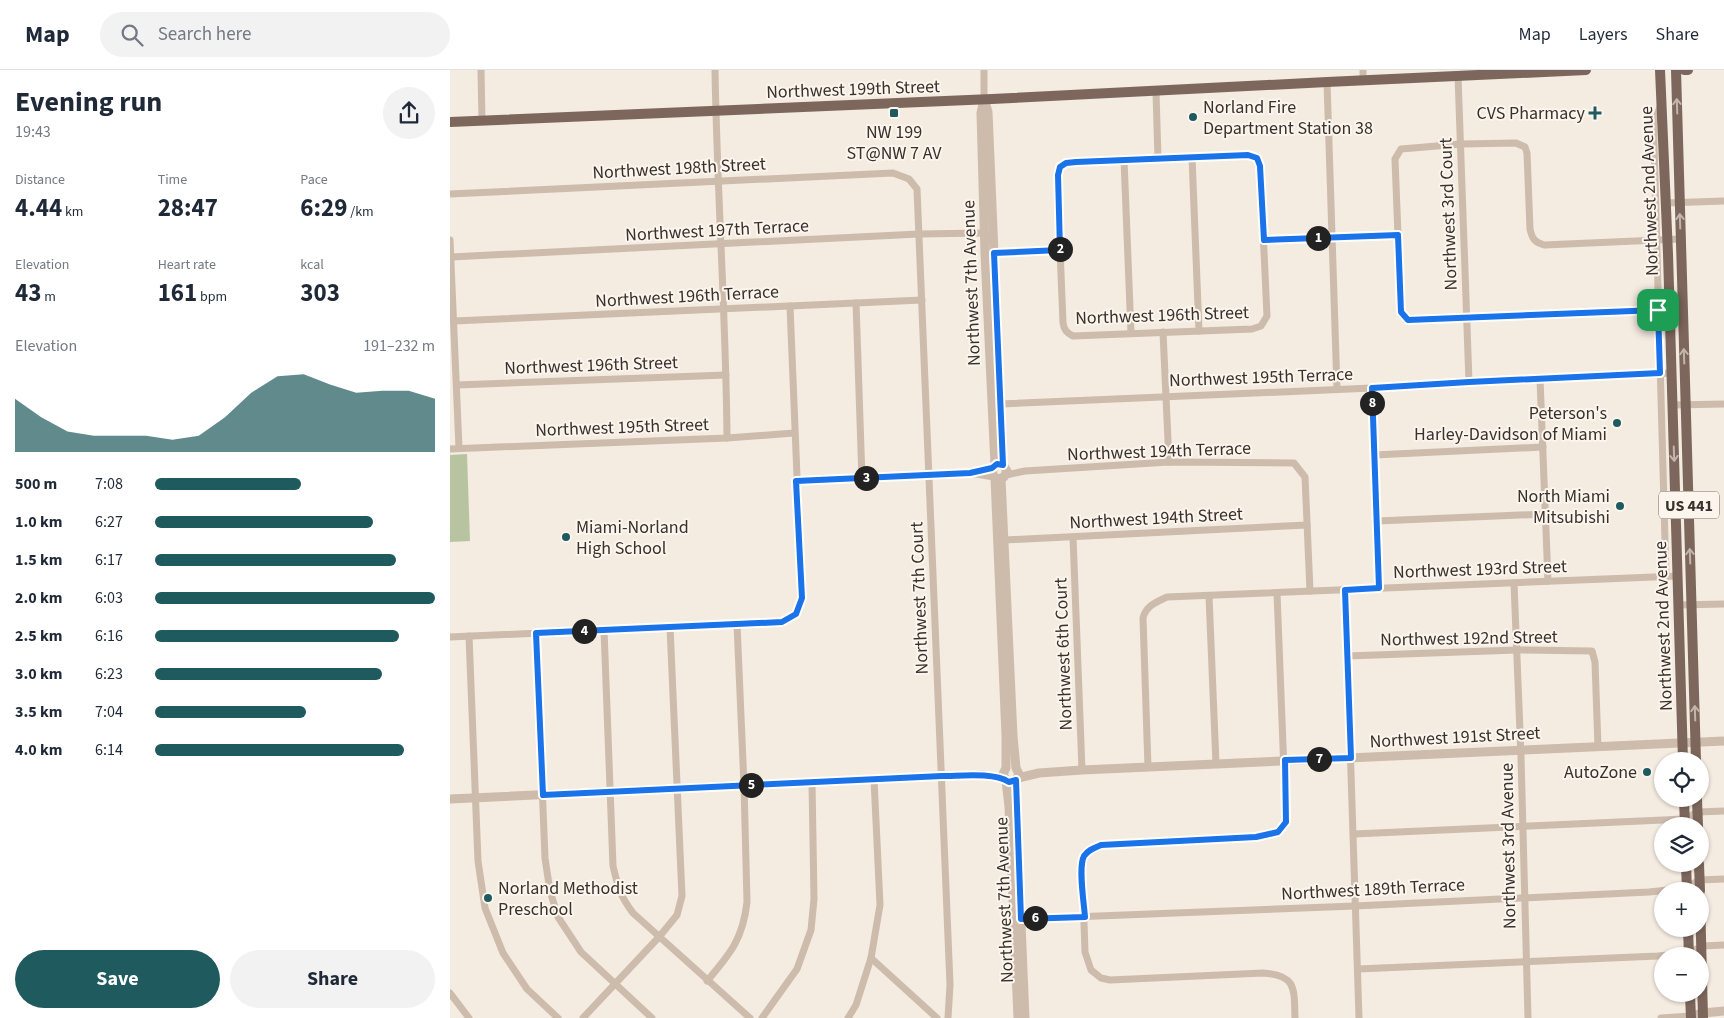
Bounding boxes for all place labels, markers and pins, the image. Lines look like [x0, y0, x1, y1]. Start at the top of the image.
place label: Norland Fire Department Station 38 [1203, 95, 1373, 141]
place label: CVS Pharmacy [1476, 101, 1586, 126]
marker: NW 199 ST@NW 7 AV [888, 107, 900, 119]
marker: CVS Pharmacy [1589, 107, 1601, 119]
marker: Norland Fire Department Station 38 [1187, 111, 1199, 123]
place label: NW 199 ST@NW 7 AV [847, 120, 942, 166]
pin: 1 [1306, 226, 1330, 250]
pin: 2 [1048, 236, 1072, 262]
pin [1637, 289, 1679, 331]
pin: 8 [1360, 390, 1384, 416]
place label: Peterson's Harley-Davidson of Miami [1414, 401, 1607, 447]
marker: Peterson's Harley-Davidson of Miami [1611, 417, 1623, 429]
pin: 3 [854, 466, 878, 490]
place label: North Miami Mitsubishi [1517, 484, 1610, 530]
marker: North Miami Mitsubishi [1614, 500, 1626, 512]
place label: Miami-Norland High School [576, 515, 689, 561]
marker: Miami-Norland High School [560, 531, 572, 543]
pin: 4 [572, 618, 596, 644]
pin: 7 [1306, 746, 1332, 772]
place label: AutoZone [1564, 760, 1637, 785]
marker: AutoZone [1641, 766, 1653, 778]
pin: 5 [738, 772, 764, 798]
place label: Norland Methodist Preschool [498, 876, 638, 922]
marker: Norland Methodist Preschool [482, 892, 494, 904]
pin: 6 [1022, 906, 1048, 930]

